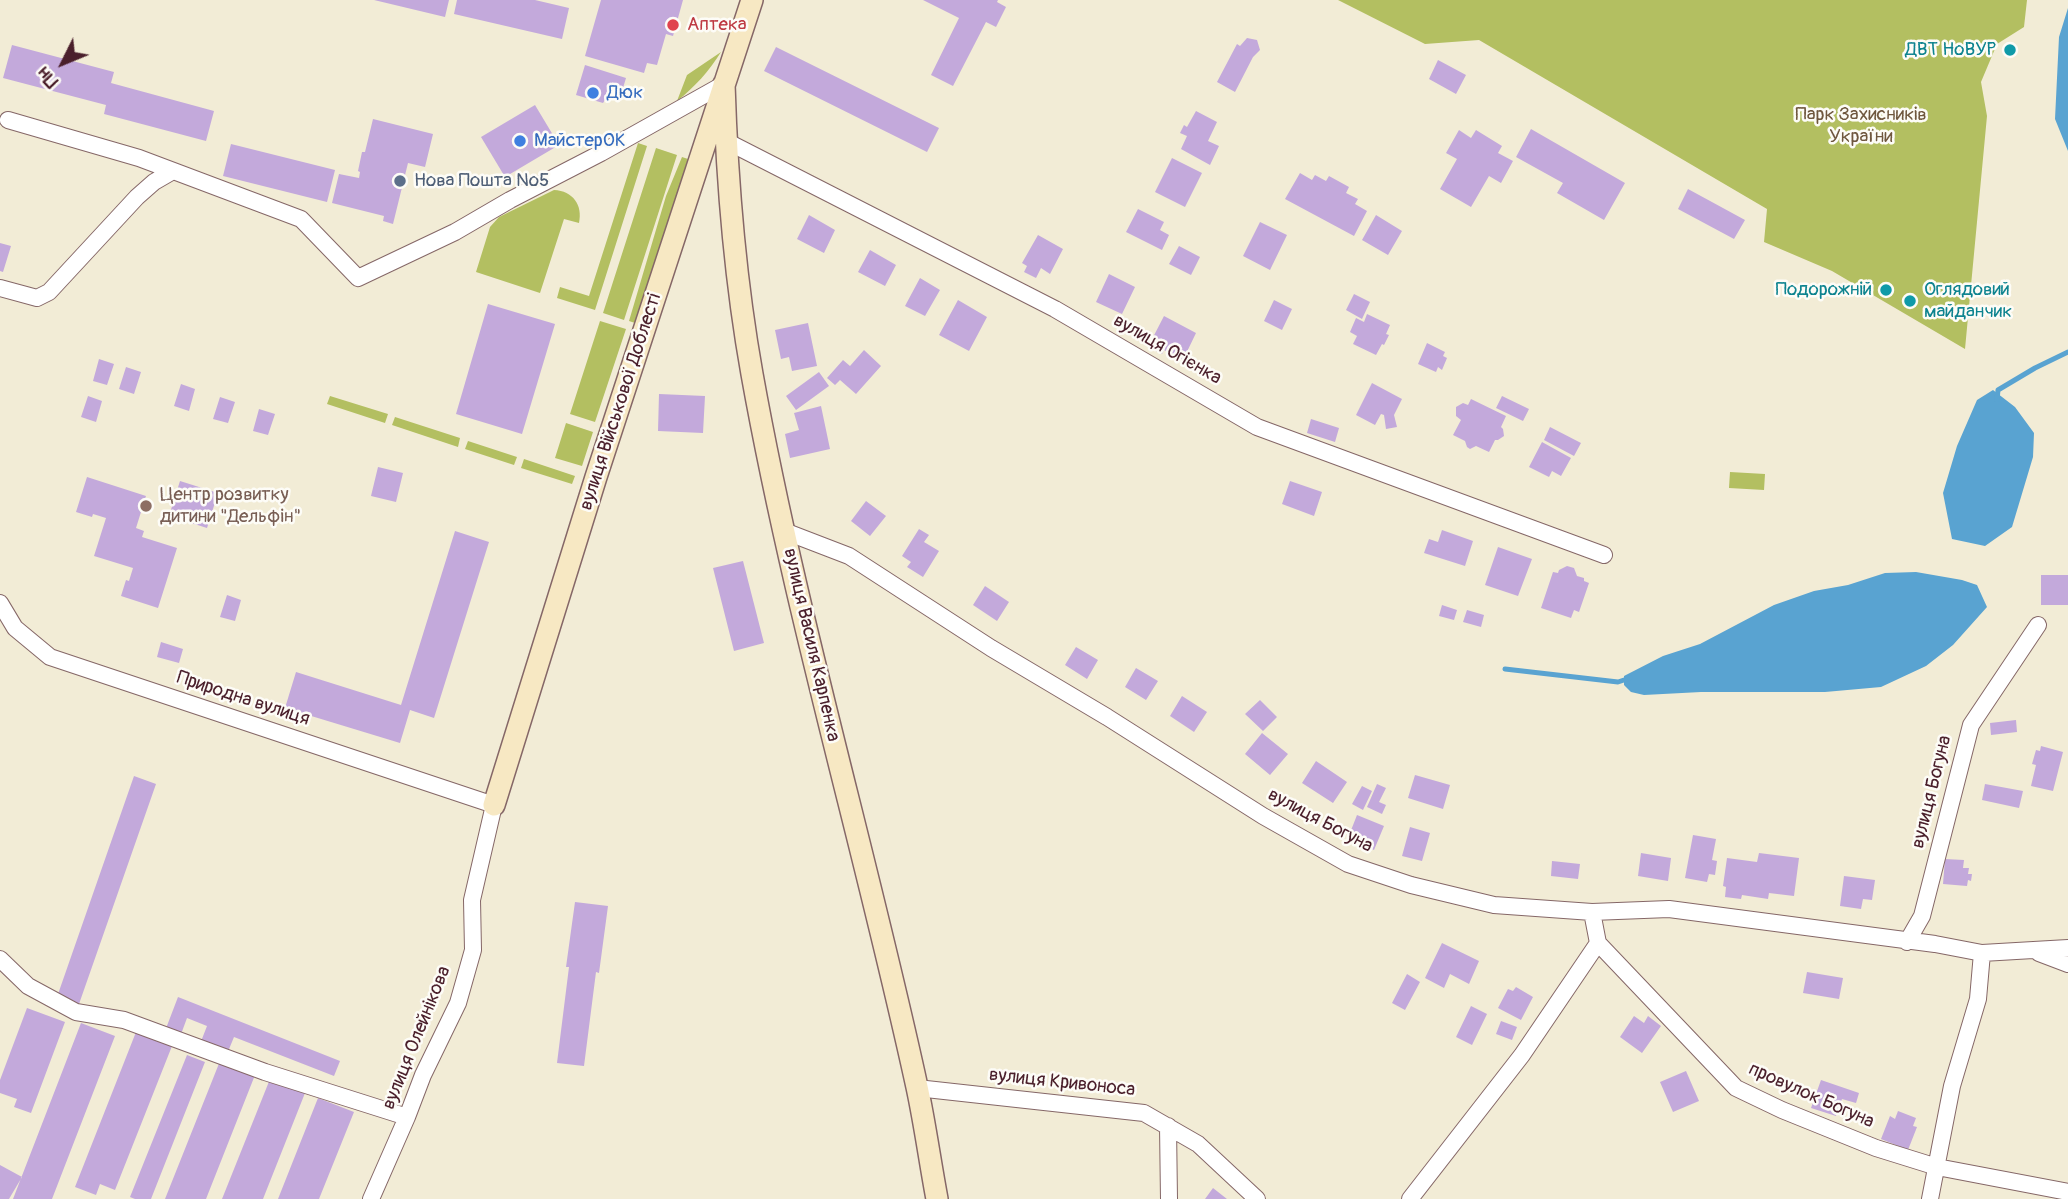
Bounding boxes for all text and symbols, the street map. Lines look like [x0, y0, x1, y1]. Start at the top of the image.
place label: Аптека [687, 14, 747, 36]
marker: Аптека [665, 17, 681, 33]
north arrow [28, 28, 98, 98]
place label: ДВТ НоВУР [1905, 39, 1996, 61]
marker: ДВТ НоВУР [2002, 42, 2018, 58]
text: Пн [32, 62, 64, 93]
place label: Дюк [607, 82, 643, 104]
marker: Дюк [585, 85, 601, 101]
park label: Парк Захисників України [1795, 104, 1927, 148]
place label: МайстерОК [534, 130, 626, 152]
marker: МайстерОК [512, 133, 528, 149]
place label: Нова Пошта №5 [414, 170, 549, 192]
marker: Нова Пошта №5 [392, 173, 408, 189]
place label: Подорожнiй [1775, 279, 1872, 301]
place label: Оглядовий майданчик [1924, 279, 2012, 323]
marker: Подорожнiй [1878, 282, 1894, 298]
street label: вулиця Військової Доблесті [575, 291, 667, 513]
marker: Оглядовий майданчик [1902, 293, 1918, 309]
street label: вулиця Огієнка [1109, 310, 1225, 390]
place label: Центр розвитку дитини "Дельфін" [160, 484, 301, 528]
marker: Центр розвитку дитини "Дельфін" [138, 498, 154, 514]
street label: вулиця Василя Карпенка [778, 546, 844, 744]
street label: Природна вулиця [174, 667, 312, 731]
street label: вулиця Богуна [1907, 733, 1957, 851]
street label: вулиця Богуна [1264, 784, 1376, 858]
street label: вулиця Олейнікова [378, 963, 456, 1113]
street label: провулок Богуна [1745, 1058, 1877, 1134]
street label: вулиця Кривоноса [988, 1064, 1136, 1102]

